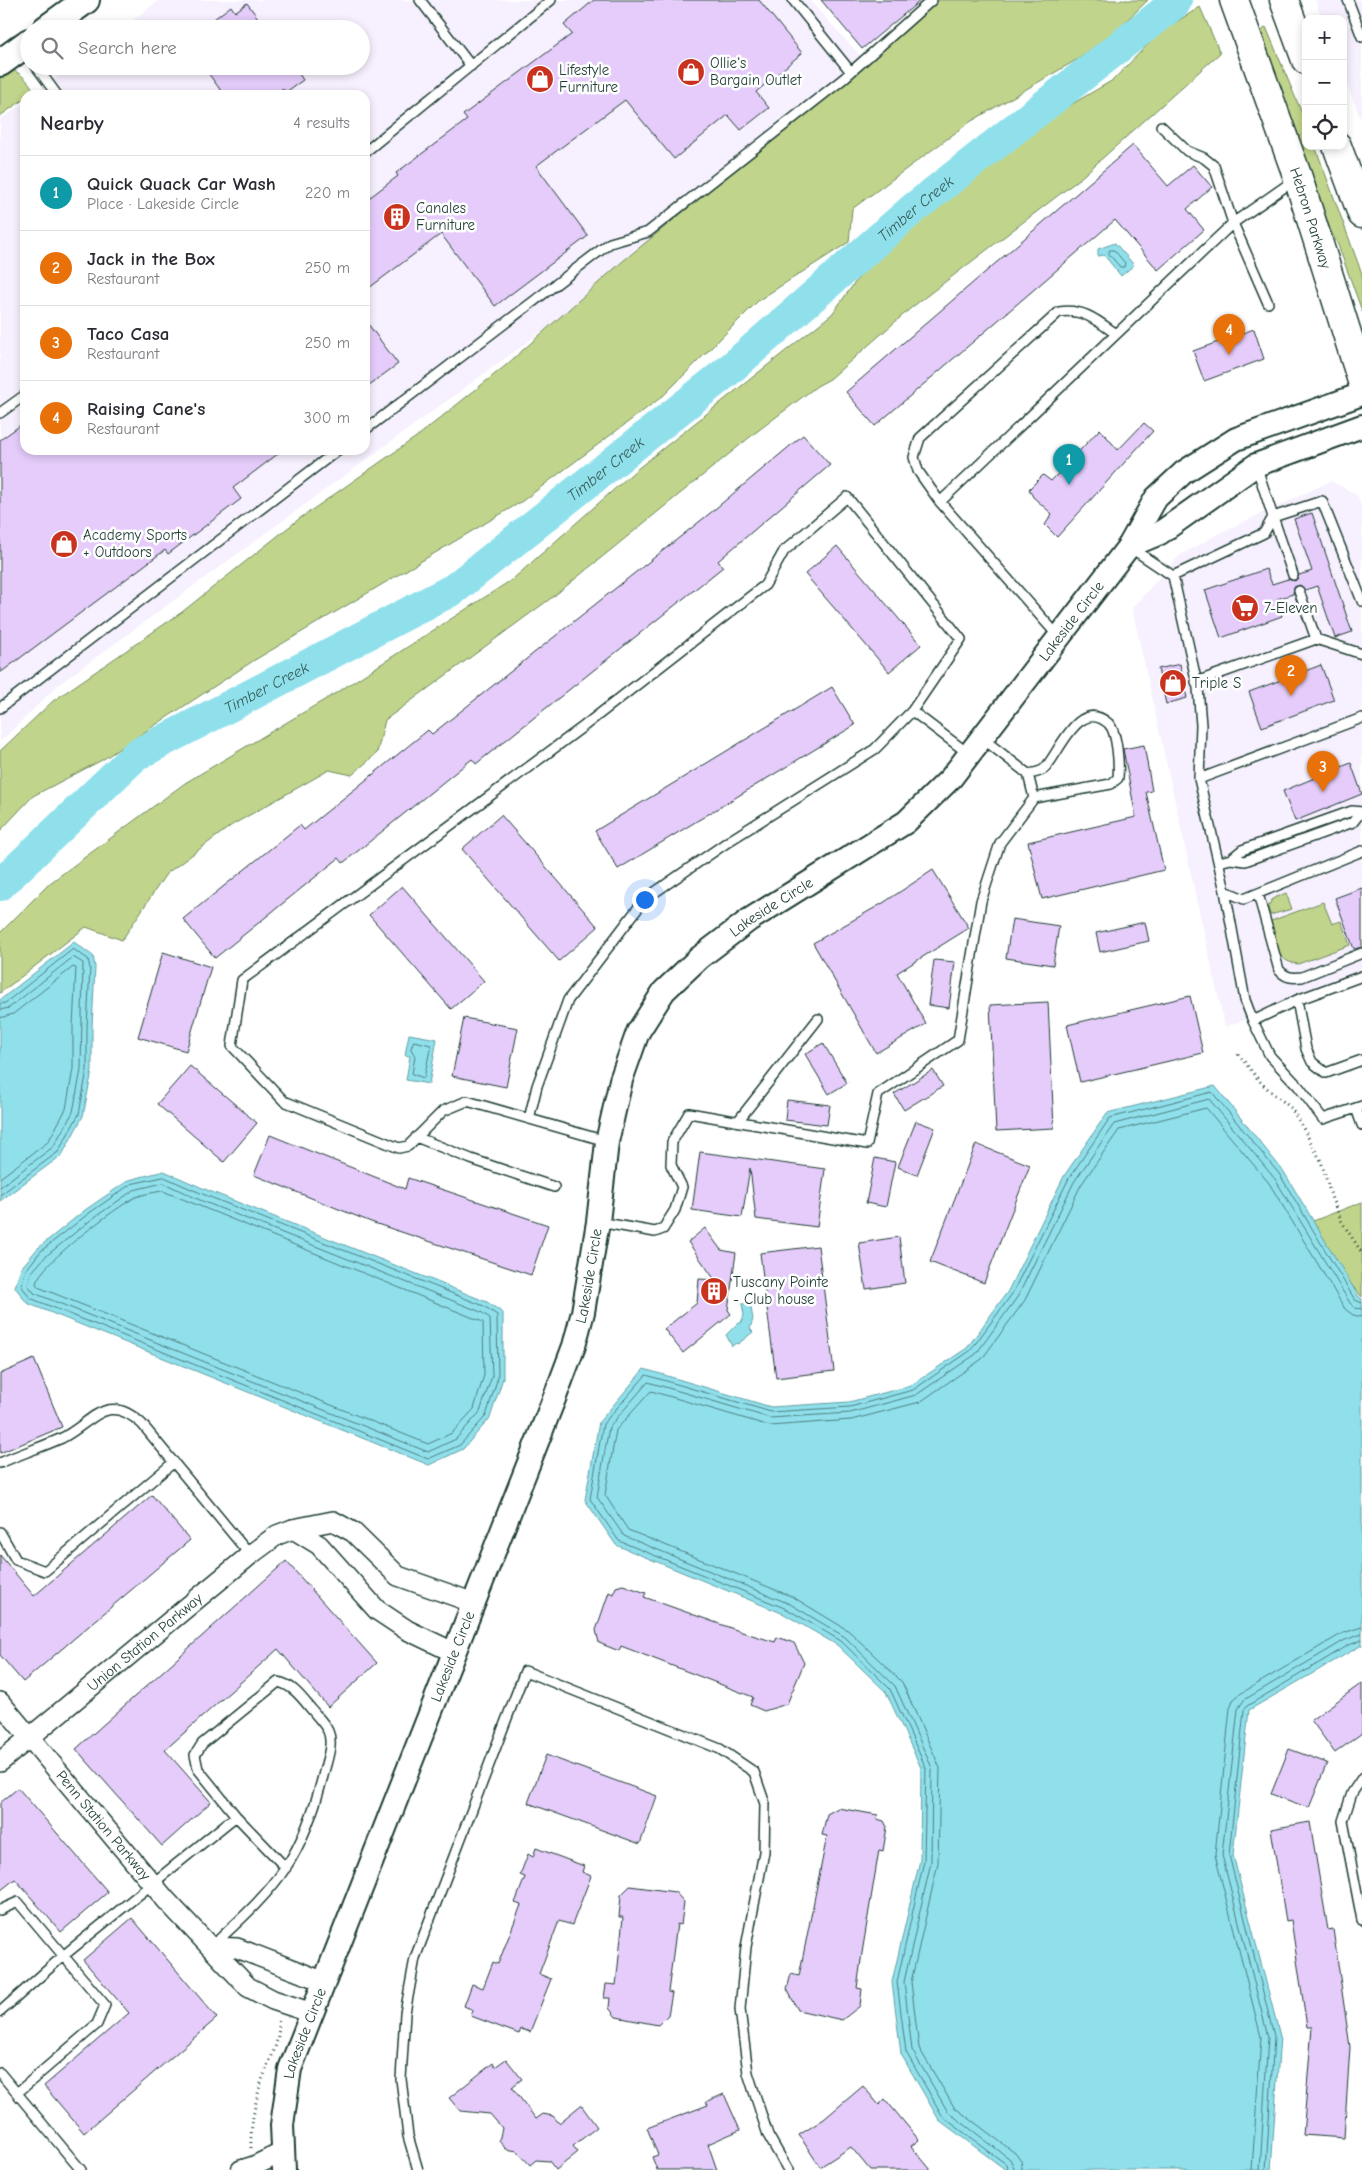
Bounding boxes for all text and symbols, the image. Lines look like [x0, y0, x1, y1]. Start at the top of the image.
map controls [1302, 15, 1347, 150]
button: + [1302, 15, 1347, 60]
search box [20, 20, 370, 75]
icon: search [38, 34, 66, 62]
text: Search here [78, 37, 177, 59]
place label: Ollie's Bargain Outlet [710, 54, 802, 89]
shop icon: Ollie's Bargain Outlet [676, 57, 706, 87]
button: − [1302, 60, 1347, 105]
place label: Lifestyle Furniture [559, 61, 619, 96]
shop icon: Lifestyle Furniture [525, 64, 555, 94]
button: locate [1302, 105, 1347, 150]
text: Nearby [40, 111, 104, 135]
text: 4 results [293, 114, 350, 132]
street label: Hebron Parkway [1286, 165, 1335, 271]
water label: Timber Creek [874, 172, 958, 246]
text: Quick Quack Car Wash [87, 173, 276, 195]
text: 1 [53, 184, 59, 202]
text: 220 m [305, 184, 350, 202]
text: Place · Lakeside Circle [87, 195, 239, 213]
place label: Canales Furniture [416, 199, 476, 234]
building icon: Canales Furniture [382, 202, 412, 232]
text: Jack in the Box [87, 248, 215, 270]
text: 2 [52, 259, 60, 277]
text: 250 m [305, 259, 350, 277]
text: Restaurant [87, 270, 159, 288]
pin: 4 [1213, 314, 1245, 355]
text: Taco Casa [87, 323, 169, 345]
text: 3 [52, 334, 60, 352]
text: 250 m [305, 334, 350, 352]
text: Restaurant [87, 345, 159, 363]
text: Raising Cane's [87, 398, 205, 420]
text: 4 [52, 409, 60, 427]
text: 300 m [304, 409, 350, 427]
text: Restaurant [87, 420, 159, 438]
water label: Timber Creek [564, 433, 648, 506]
pin: 1 [1053, 444, 1085, 485]
place label: Academy Sports + Outdoors [83, 526, 187, 561]
shop icon: Academy Sports + Outdoors [49, 529, 79, 559]
street label: Lakeside Circle [1035, 577, 1108, 665]
supermarket icon: 7-Eleven [1230, 593, 1260, 623]
place label: 7-Eleven [1264, 599, 1318, 617]
pin: 2 [1275, 655, 1307, 696]
water label: Timber Creek [221, 658, 312, 717]
shop icon: Triple S [1158, 668, 1188, 698]
place label: Triple S [1192, 674, 1241, 692]
pin: 3 [1307, 751, 1339, 792]
street label: Lakeside Circle [726, 873, 817, 941]
your location [632, 887, 658, 913]
street label: Lakeside Circle [571, 1227, 606, 1325]
place label: Tuscany Pointe - Club house [733, 1273, 829, 1308]
building icon: Tuscany Pointe - Club house [699, 1276, 729, 1306]
street label: Union Station Parkway [84, 1589, 206, 1695]
street label: Lakeside Circle [427, 1608, 479, 1704]
street label: Penn Station Parkway [52, 1767, 155, 1884]
street label: Lakeside Circle [280, 1985, 330, 2080]

